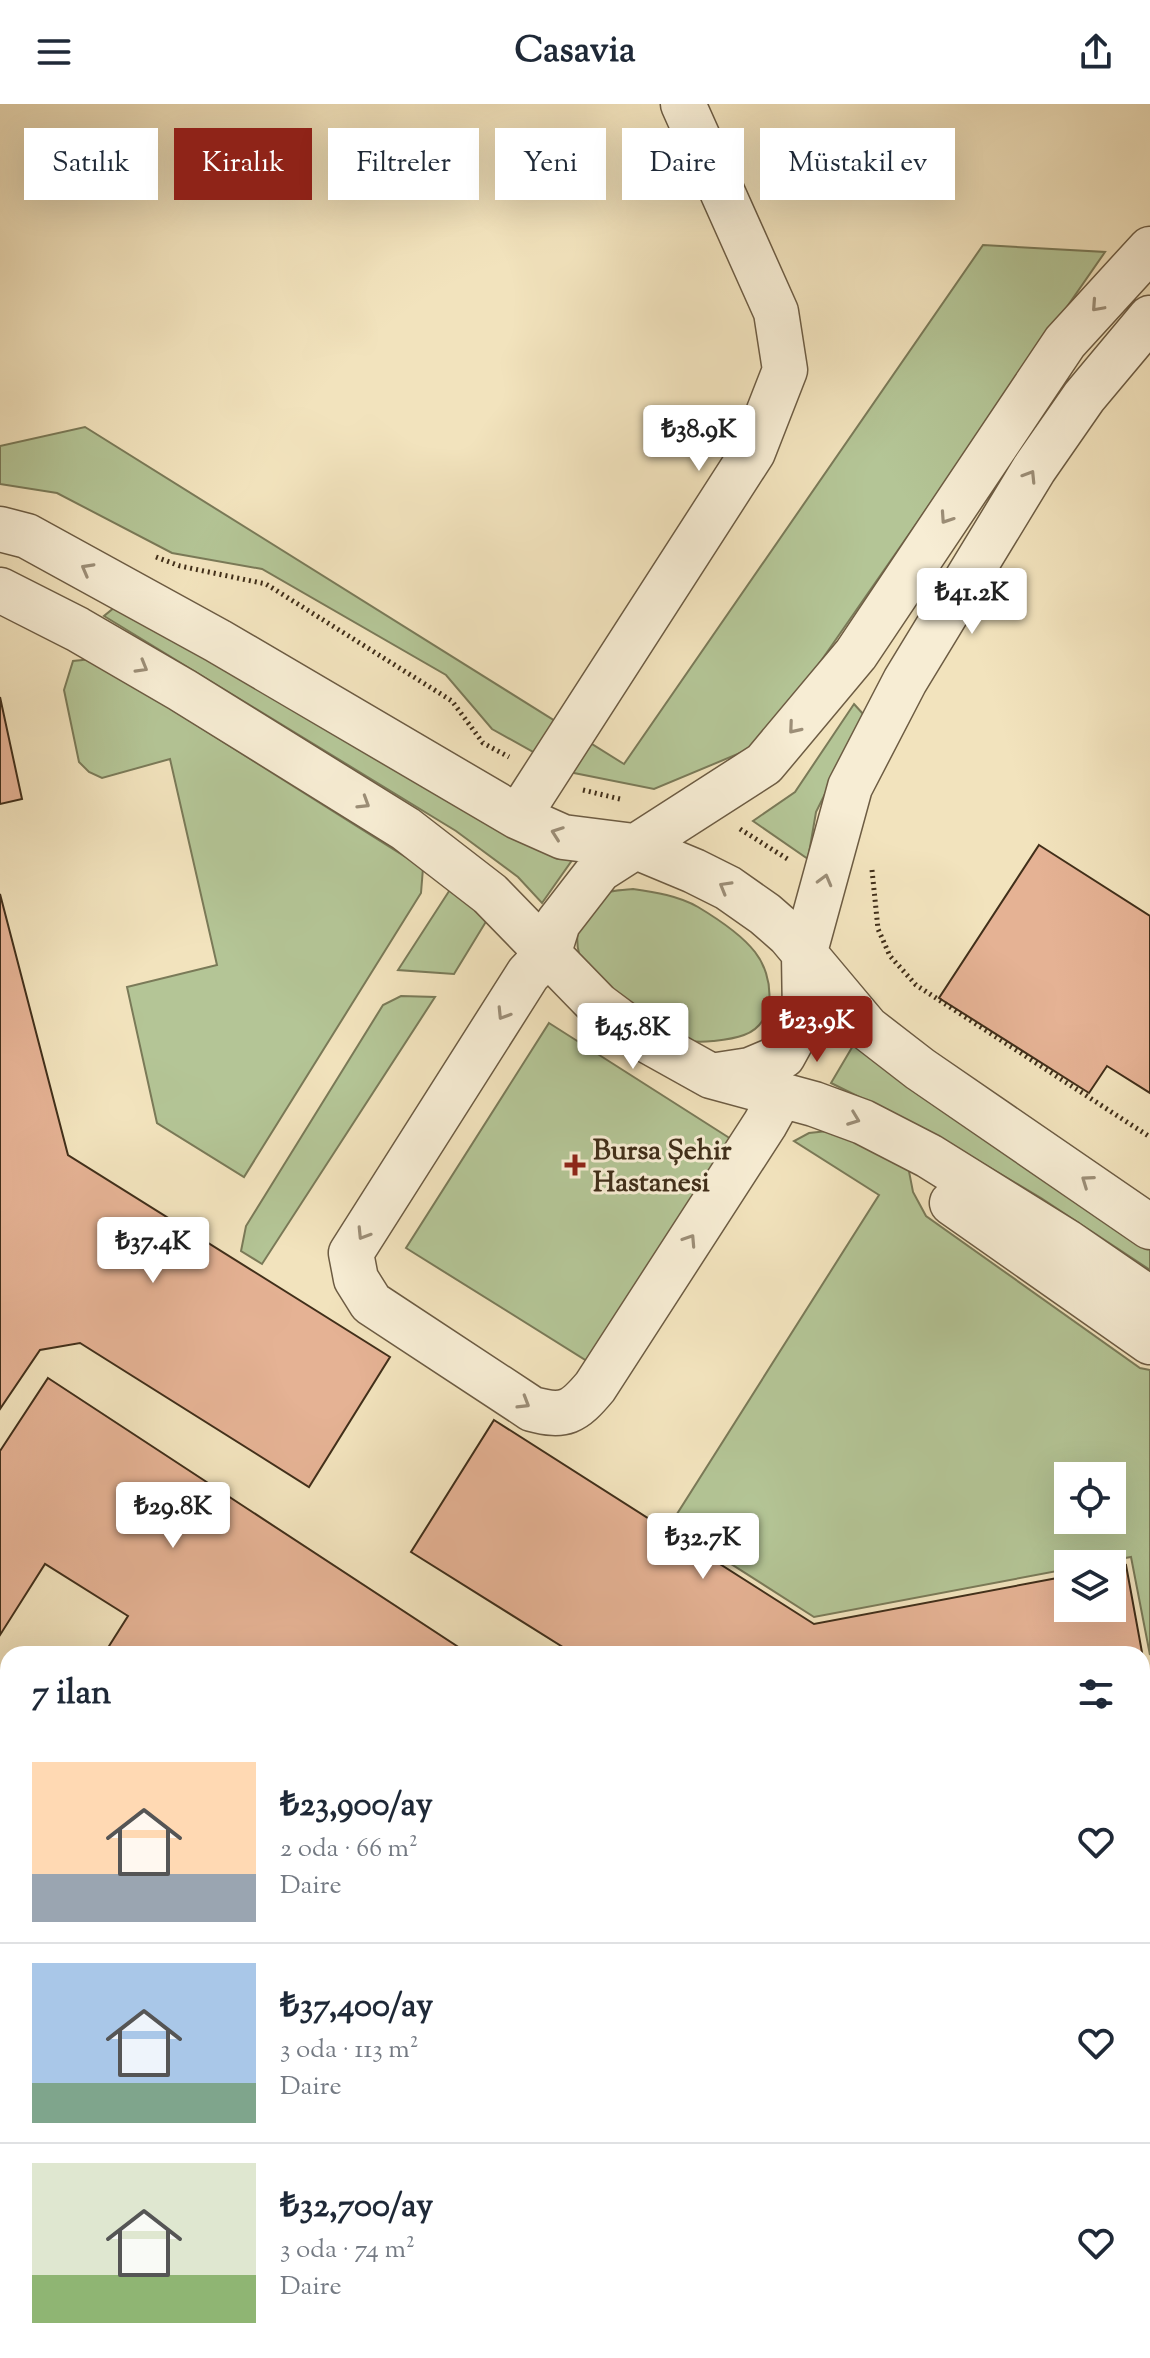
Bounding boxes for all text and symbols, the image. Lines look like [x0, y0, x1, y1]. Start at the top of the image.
text: Casavia [515, 26, 636, 78]
icon: menu [32, 30, 76, 74]
icon: share [1074, 30, 1118, 74]
chip: Satılık [24, 128, 158, 200]
chip: Kiralık [174, 128, 312, 200]
chip: Filtreler [328, 128, 479, 200]
chip: Yeni [495, 128, 606, 200]
chip: Daire [622, 128, 744, 200]
chip: Müstakil ev [760, 128, 955, 200]
one-way arrow [1092, 297, 1106, 312]
pin: ₺38.9K [634, 405, 764, 473]
text: ₺38.9K [661, 412, 737, 449]
one-way arrow [1020, 470, 1035, 485]
one-way arrow [941, 509, 956, 524]
one-way arrow [81, 563, 95, 579]
pin: ₺41.2K [907, 568, 1037, 636]
text: ₺41.2K [935, 575, 1009, 612]
one-way arrow [134, 657, 148, 673]
one-way arrow [789, 719, 804, 733]
one-way arrow [355, 794, 370, 809]
one-way arrow [551, 826, 565, 843]
one-way arrow [815, 874, 832, 888]
one-way arrow [719, 881, 734, 897]
pin: ₺23.9K [752, 996, 882, 1064]
pin: ₺45.8K [568, 1003, 698, 1071]
text: ₺23.9K [779, 1003, 855, 1040]
one-way arrow [497, 1006, 512, 1020]
text: ₺45.8K [595, 1010, 671, 1047]
one-way arrow [846, 1109, 860, 1126]
place label: Bursa Şehir Hastanesi [593, 1132, 732, 1204]
marker: Bursa Şehir Hastanesi [564, 1154, 586, 1176]
one-way arrow [1081, 1176, 1095, 1191]
pin: ₺37.4K [88, 1217, 218, 1285]
text: ₺37.4K [115, 1224, 191, 1261]
one-way arrow [358, 1225, 373, 1240]
one-way arrow [680, 1234, 695, 1248]
one-way arrow [515, 1393, 530, 1409]
map controls [1054, 1462, 1126, 1622]
button: locate [1054, 1462, 1126, 1534]
pin: ₺29.8K [108, 1482, 238, 1550]
text: ₺29.8K [134, 1489, 212, 1526]
pin: ₺32.7K [638, 1513, 768, 1581]
text: ₺32.7K [665, 1520, 741, 1557]
button: layers [1054, 1550, 1126, 1622]
text: 7 ilan [32, 1670, 111, 1719]
icon: filters [1074, 1672, 1118, 1716]
text: ₺23,900/ay [280, 1782, 433, 1831]
icon: home [96, 1794, 192, 1890]
icon: heart [1074, 1820, 1118, 1864]
text: 2 oda · 66 m² [280, 1831, 418, 1868]
text: Daire [280, 1868, 342, 1905]
text: ₺37,400/ay [280, 1983, 433, 2032]
icon: home [96, 1995, 192, 2091]
icon: heart [1074, 2021, 1118, 2065]
text: 3 oda · 113 m² [280, 2032, 419, 2069]
text: Daire [280, 2069, 342, 2106]
text: ₺32,700/ay [280, 2183, 433, 2232]
icon: home [96, 2195, 192, 2291]
icon: heart [1074, 2221, 1118, 2265]
text: 3 oda · 74 m² [280, 2232, 415, 2269]
text: Daire [280, 2269, 342, 2306]

